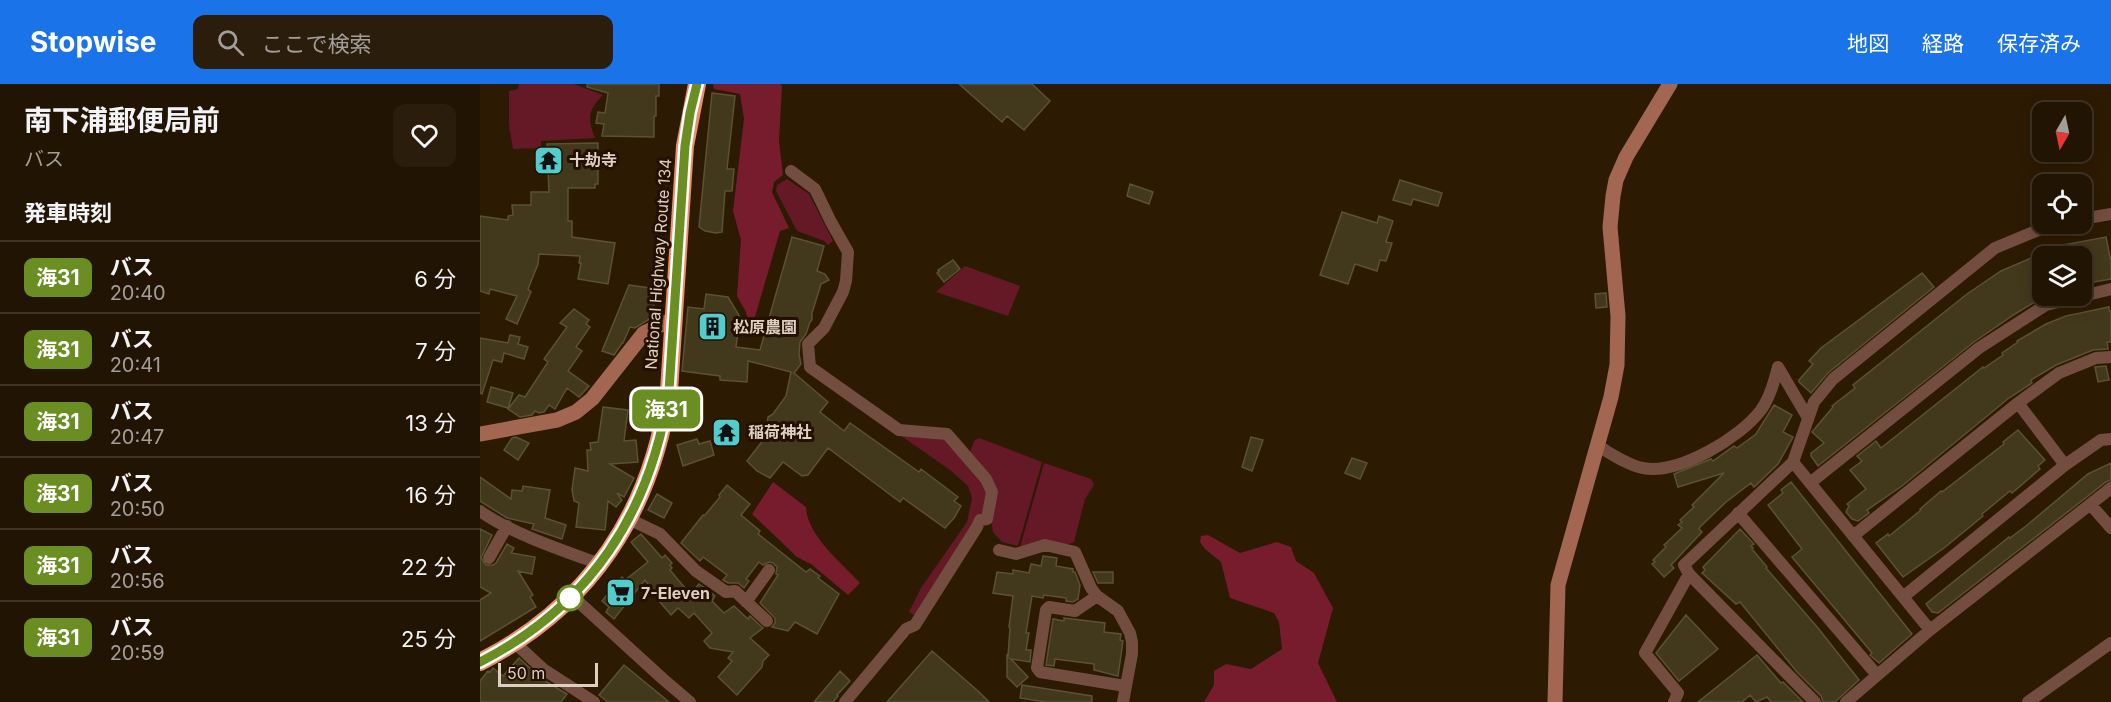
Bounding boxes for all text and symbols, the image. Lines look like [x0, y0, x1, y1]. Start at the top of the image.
search box [193, 15, 613, 69]
text: Stopwise [30, 25, 157, 59]
icon: search [214, 26, 247, 59]
text: ここで検索 [262, 31, 372, 57]
text: 地図 [1847, 31, 1889, 56]
text: 経路 [1922, 31, 1964, 56]
text: 保存済み [1997, 31, 2081, 56]
north arrow [2032, 102, 2092, 162]
map controls [2032, 102, 2092, 306]
text: 南下浦郵便局前 [24, 103, 220, 137]
button: heart [393, 104, 456, 167]
temple icon: 十劫寺 [532, 144, 564, 176]
text: バス [24, 147, 64, 171]
place label: 十劫寺 [569, 150, 617, 170]
street label: National Highway Route 134 [641, 158, 675, 370]
button: locate [2032, 174, 2092, 234]
text: 発車時刻 [24, 200, 112, 226]
button: layers [2032, 246, 2092, 306]
text: バス [110, 254, 154, 280]
text: 海31 [36, 265, 80, 290]
text: 6 分 [414, 266, 456, 292]
text: 20:40 [110, 281, 166, 305]
building icon: 松原農園 [696, 311, 728, 343]
place label: 松原農園 [733, 317, 797, 337]
text: バス [110, 326, 154, 352]
text: 海31 [36, 337, 80, 362]
text: 7 分 [415, 338, 456, 364]
text: 20:41 [110, 353, 161, 377]
line badge: 海31 [632, 390, 700, 428]
text: 海31 [644, 397, 688, 422]
text: バス [110, 398, 154, 424]
text: 海31 [36, 409, 80, 434]
text: 13 分 [405, 410, 456, 436]
temple icon: 稲荷神社 [711, 416, 743, 448]
place label: 稲荷神社 [748, 422, 812, 442]
text: 20:47 [110, 425, 164, 449]
text: バス [110, 470, 154, 496]
text: 海31 [36, 481, 80, 506]
text: 16 分 [405, 482, 456, 508]
text: 20:50 [110, 497, 165, 521]
text: バス [110, 542, 154, 568]
text: 海31 [36, 553, 80, 578]
text: 22 分 [401, 554, 456, 580]
text: 20:56 [110, 569, 165, 593]
supermarket icon: 7-Eleven [604, 577, 636, 609]
place label: 7-Eleven [641, 583, 710, 603]
unlabelled marker [557, 585, 583, 611]
text: バス [110, 614, 154, 640]
text: 海31 [36, 625, 80, 650]
text: 25 分 [401, 626, 456, 652]
text: 20:59 [110, 641, 165, 665]
scale bar [498, 660, 598, 688]
text: 50 m [507, 663, 545, 683]

